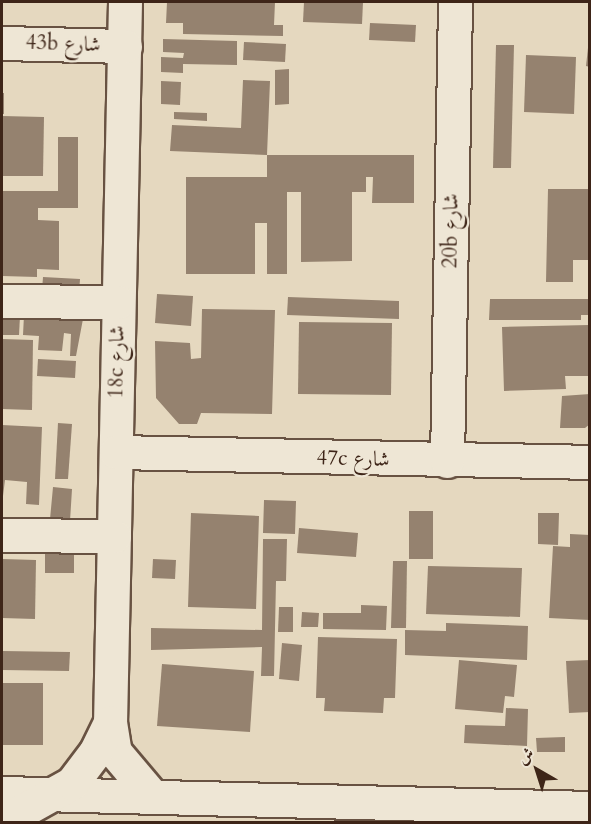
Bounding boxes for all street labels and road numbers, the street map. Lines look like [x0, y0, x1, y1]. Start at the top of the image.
street label: 43b شارع [25, 30, 101, 58]
street label: 20b شارع [438, 193, 464, 269]
street label: 18c شارع [104, 325, 130, 399]
street label: 47c شارع [316, 445, 390, 473]

